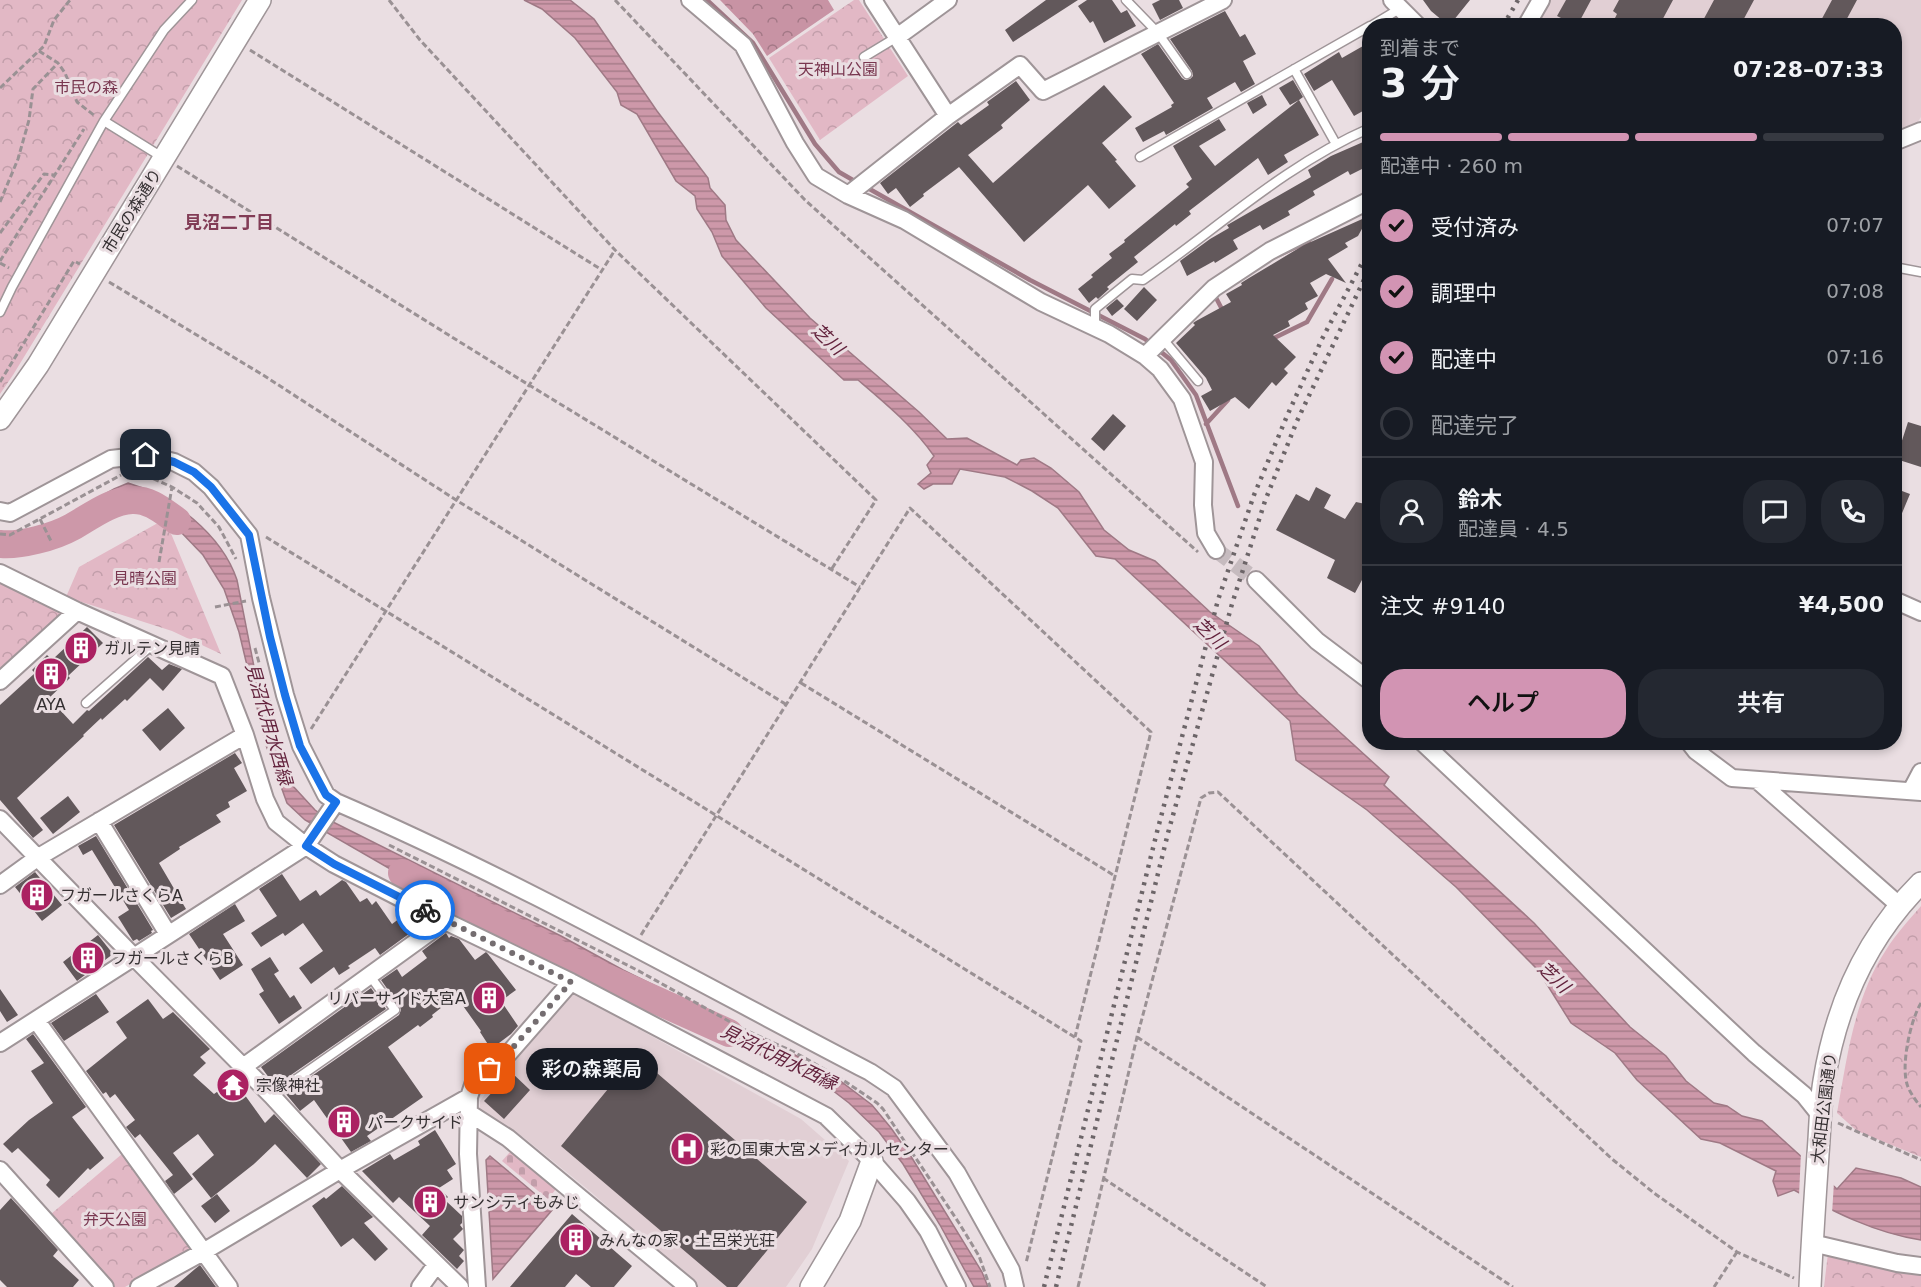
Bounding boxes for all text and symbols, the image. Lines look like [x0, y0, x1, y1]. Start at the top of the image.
text: 到着まで [1380, 36, 1460, 60]
text: 07:28–07:33 [1733, 57, 1884, 82]
park label: 天神山公園 [798, 60, 878, 79]
text: 3 分 [1380, 61, 1460, 106]
park label: 市民の森 [54, 78, 118, 97]
text: 配達中 · 260 m [1380, 154, 1523, 178]
street label: 市民の森通り [99, 165, 165, 257]
icon: check [1380, 209, 1413, 242]
district label: 見沼二丁目 [184, 212, 274, 233]
text: 07:07 [1826, 213, 1884, 237]
text: 受付済み [1431, 215, 1519, 240]
icon: check [1380, 275, 1413, 308]
text: 07:08 [1826, 279, 1884, 303]
text: 調理中 [1431, 281, 1497, 306]
water label: 芝川 [808, 319, 850, 360]
icon: check [1380, 341, 1413, 374]
text: 07:16 [1826, 345, 1884, 369]
text: 配達中 [1431, 347, 1497, 372]
text: 配達完了 [1431, 413, 1519, 438]
pin [120, 429, 171, 480]
icon: home [129, 438, 162, 471]
button: person [1380, 480, 1443, 543]
button: chat [1743, 480, 1806, 543]
button: phone [1821, 480, 1884, 543]
text: 鈴木 [1458, 487, 1502, 512]
text: 配達員 · 4.5 [1458, 517, 1569, 541]
park label: 見晴公園 [113, 569, 177, 588]
text: ¥4,500 [1799, 592, 1884, 617]
text: 注文 #9140 [1380, 594, 1505, 619]
water label: 芝川 [1190, 613, 1232, 654]
building icon: ガルテン見晴 [63, 630, 99, 666]
place label: ガルテン見晴 [104, 639, 200, 658]
building icon: AYA [33, 656, 69, 692]
water label: 見沼代用水西緑 [242, 661, 297, 789]
button: ヘルプ [1380, 669, 1626, 738]
button: 共有 [1638, 669, 1884, 738]
place label: AYA [36, 695, 66, 714]
building icon: フガールさくらA [19, 877, 55, 913]
courier [395, 880, 455, 940]
place label: フガールさくらA [60, 886, 183, 905]
icon: bike [409, 894, 442, 927]
building icon: フガールさくらB [70, 940, 106, 976]
place label: フガールさくらB [111, 949, 234, 968]
water label: 芝川 [1534, 957, 1576, 998]
building icon: リバーサイド大宮A [471, 980, 507, 1016]
place label: リバーサイド大宮A [327, 989, 466, 1008]
water label: 見沼代用水西縁 [718, 1020, 842, 1095]
pin [464, 1043, 515, 1094]
callout: 彩の森薬局 [526, 1048, 658, 1090]
street label: 大和田公園通り [1808, 1051, 1840, 1165]
icon: bag [473, 1052, 506, 1085]
text: 彩の森薬局 [542, 1057, 642, 1081]
temple icon: 宗像神社 [215, 1067, 251, 1103]
place label: 宗像神社 [256, 1076, 320, 1095]
building icon: パークサイド [326, 1104, 362, 1140]
place label: パークサイド [367, 1113, 463, 1132]
hospital icon: 彩の国東大宮メディカルセンター [669, 1131, 705, 1167]
place label: 彩の国東大宮メディカルセンター [710, 1140, 949, 1159]
building icon: サンシティもみじ [412, 1184, 448, 1220]
place label: サンシティもみじ [453, 1193, 580, 1212]
park label: 弁天公園 [83, 1210, 147, 1229]
building icon: みんなの家・土呂栄光荘 [558, 1222, 594, 1258]
place label: みんなの家・土呂栄光荘 [599, 1231, 775, 1250]

